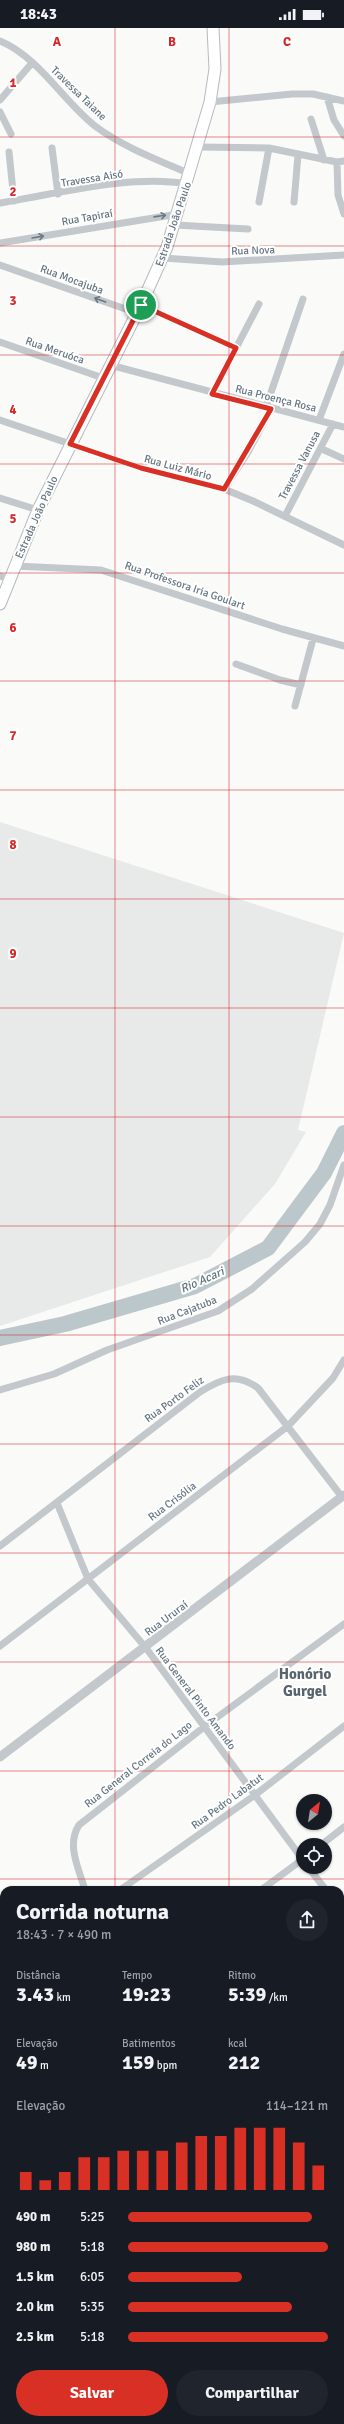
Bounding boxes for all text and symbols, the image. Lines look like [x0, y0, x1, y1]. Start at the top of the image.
text: 18:43 [20, 5, 57, 23]
text: A [53, 34, 62, 50]
text: B [168, 34, 176, 50]
text: C [283, 34, 291, 50]
street label: Travessa Taiane [48, 63, 109, 123]
text: 1 [9, 75, 17, 91]
street label: Travessa Aisó [60, 167, 124, 190]
street label: Estrada João Paulo [153, 180, 194, 268]
text: 2 [9, 184, 17, 200]
street label: Rua Tapiraí [60, 207, 114, 228]
one-way arrow [153, 212, 166, 220]
one-way arrow [32, 232, 45, 240]
street label: Rua Nova [231, 243, 276, 258]
street label: Rua Mocajuba [38, 262, 106, 297]
pin [124, 288, 158, 322]
text: 3 [9, 293, 17, 309]
icon: arrive [130, 294, 152, 316]
one-way arrow [94, 296, 107, 303]
street label: Rua Meruóca [24, 334, 86, 367]
street label: Rua Proença Rosa [234, 382, 318, 415]
text: 4 [9, 402, 17, 418]
street label: Travessa Vanusa [276, 428, 323, 502]
street label: Rua Luiz Mário [143, 452, 213, 483]
street label: Estrada João Paulo [12, 474, 61, 560]
text: 5 [9, 511, 17, 527]
street label: Rua Professora Iria Goulart [123, 559, 247, 612]
text: 6 [9, 620, 17, 636]
text: 7 [9, 728, 17, 744]
text: 8 [9, 837, 17, 853]
text: 9 [9, 946, 17, 962]
water label: Rio Acari [178, 1264, 228, 1297]
street label: Rua Cajatuba [156, 1293, 219, 1328]
street label: Rua Porto Feliz [142, 1373, 207, 1425]
street label: Rua Crisólia [146, 1479, 199, 1524]
street label: Rua Ururaí [142, 1598, 190, 1639]
street label: Rua General Pinto Amando [153, 1644, 239, 1753]
district label: Honório Gurgel [279, 1665, 332, 1700]
street label: Rua General Correia do Lago [82, 1718, 195, 1810]
street label: Rua Pedro Labatut [189, 1771, 266, 1832]
north arrow [296, 1794, 332, 1830]
map controls [296, 1794, 332, 1874]
button: locate [296, 1838, 332, 1874]
text: Corrida noturna [16, 1898, 169, 1925]
button: share [286, 1899, 328, 1941]
text: 18:43 · 7 × 490 m [16, 1927, 111, 1943]
text: Distância [16, 1969, 60, 1982]
text: Tempo [122, 1969, 152, 1982]
text: Ritmo [228, 1969, 256, 1982]
text: 3.43 [16, 1982, 54, 2007]
text: 19:23 [122, 1982, 171, 2007]
text: 5:39 [228, 1982, 266, 2007]
text: km [54, 1991, 71, 2004]
text: /km [266, 1991, 288, 2004]
text: Elevação [16, 2037, 58, 2050]
text: Batimentos [122, 2037, 176, 2050]
text: kcal [228, 2037, 247, 2050]
text: 49 [16, 2050, 38, 2075]
text: 159 [122, 2050, 154, 2075]
text: 212 [228, 2050, 260, 2075]
text: m [38, 2059, 49, 2072]
text: bpm [154, 2059, 177, 2072]
text: Elevação [16, 2098, 65, 2114]
text: 114–121 m [266, 2098, 328, 2114]
text: 490 m [16, 2209, 50, 2225]
text: 5:25 [80, 2209, 105, 2225]
text: 980 m [16, 2239, 50, 2255]
text: 5:18 [80, 2239, 105, 2255]
text: 1.5 km [16, 2269, 54, 2285]
text: 6:05 [80, 2269, 105, 2285]
text: 2.0 km [16, 2299, 54, 2315]
text: 5:35 [80, 2299, 105, 2315]
text: 2.5 km [16, 2329, 54, 2345]
text: 5:18 [80, 2329, 105, 2345]
button: Salvar [16, 2370, 168, 2416]
button: Compartilhar [176, 2370, 328, 2416]

